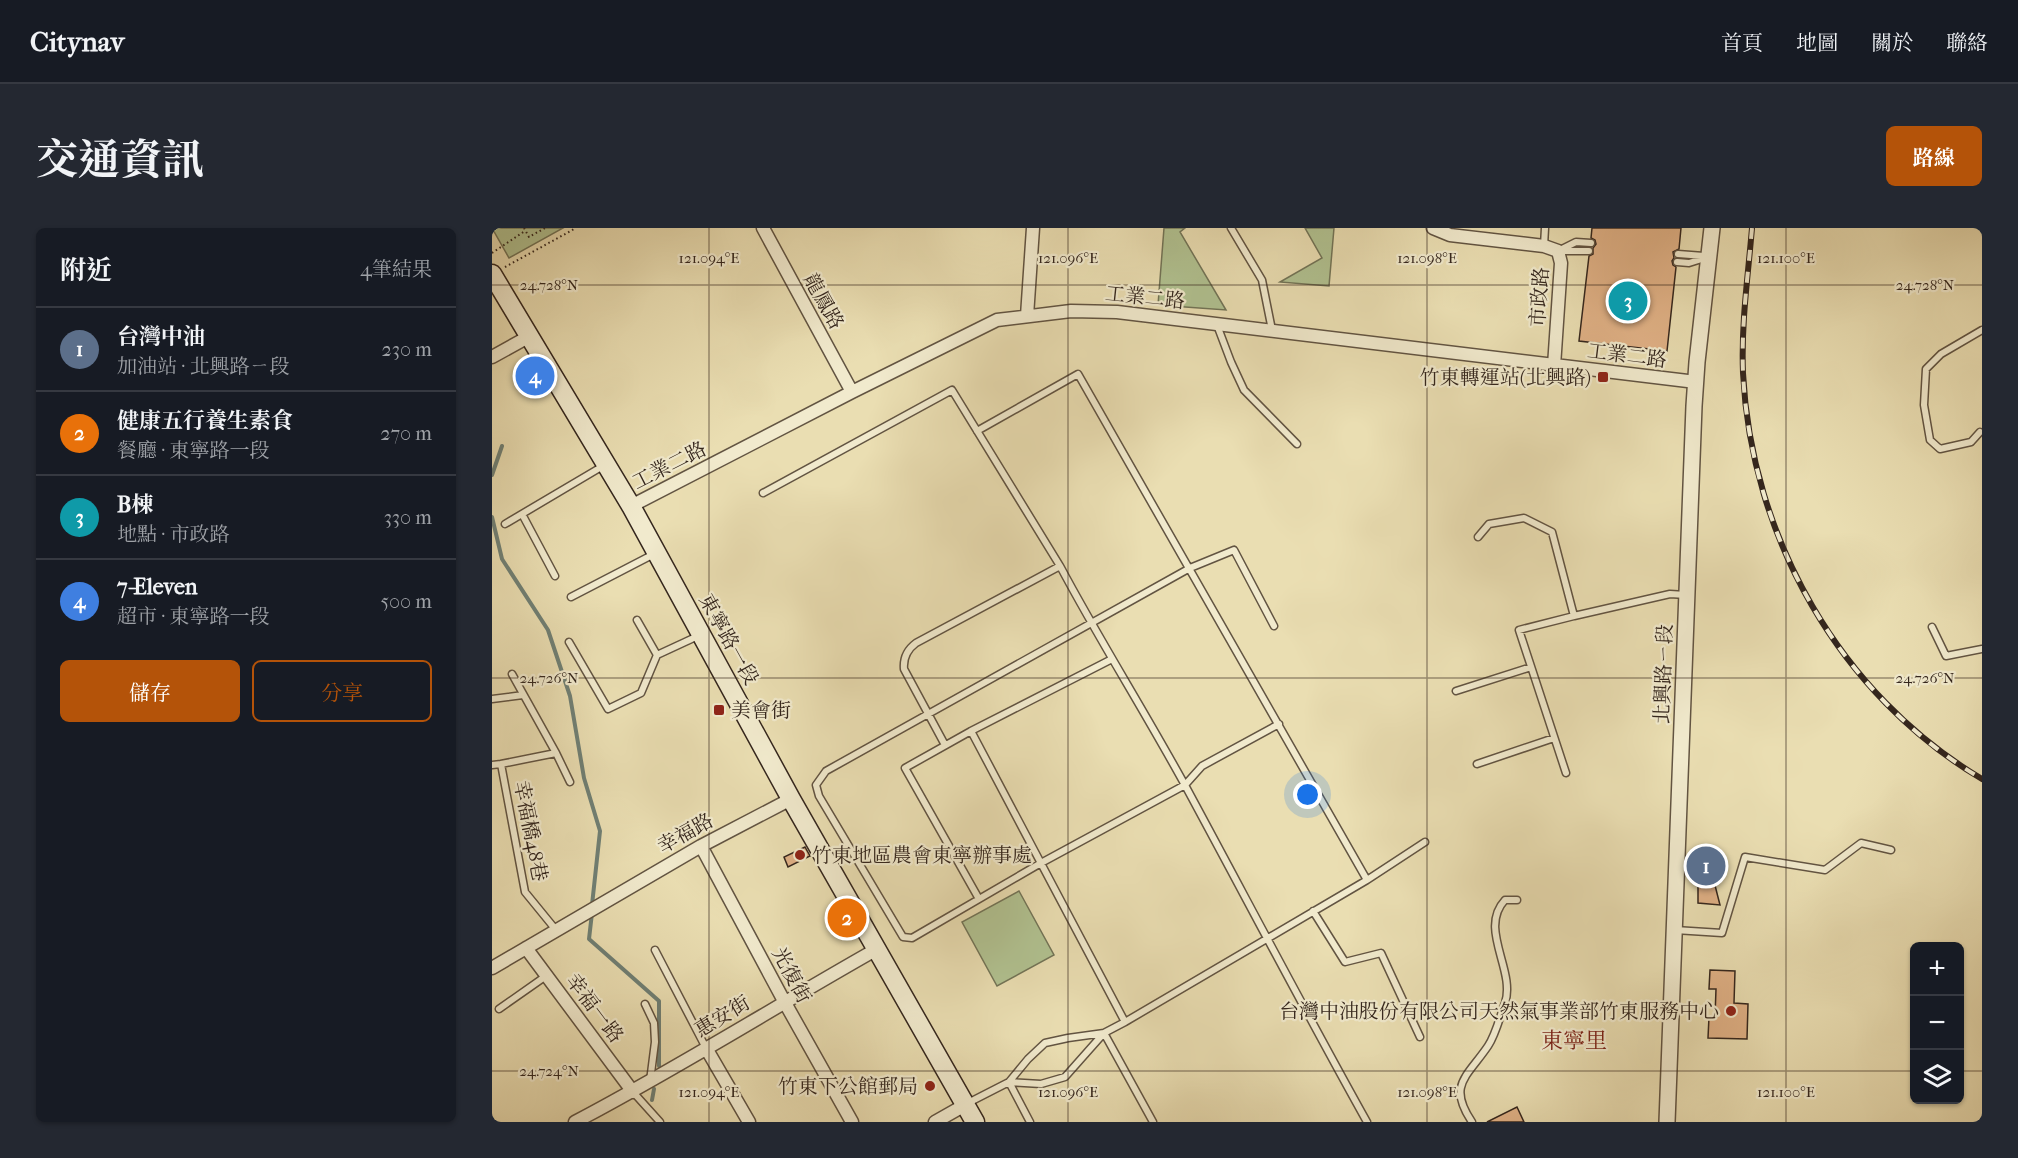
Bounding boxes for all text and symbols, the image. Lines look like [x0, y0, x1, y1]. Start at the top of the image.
text: Citynav [30, 25, 124, 58]
text: 首頁 [1721, 31, 1763, 55]
text: 地圖 [1796, 31, 1838, 55]
text: 關於 [1871, 31, 1913, 55]
text: 聯絡 [1946, 31, 1988, 55]
button: 路線 [1886, 126, 1982, 186]
text: 交通資訊 [36, 136, 204, 185]
text: 121.094°E [679, 249, 739, 267]
text: 121.096°E [1038, 249, 1098, 267]
text: 121.098°E [1397, 249, 1457, 267]
text: 121.100°E [1757, 249, 1815, 267]
text: 附近 [60, 255, 112, 286]
text: 4筆結果 [360, 258, 432, 281]
street label: 市政路 [1526, 266, 1553, 328]
street label: 龍鳳路 [799, 269, 848, 333]
text: 24.728°N [520, 276, 579, 294]
text: 24.728°N [1896, 276, 1955, 294]
pin: 3 [1608, 278, 1648, 324]
street label: 工業二路 [1104, 282, 1186, 313]
text: 台灣中油 [117, 324, 205, 350]
text: 1 [76, 338, 83, 361]
text: 230 m [382, 338, 432, 361]
street label: 工業二路 [1586, 339, 1668, 372]
pin: 4 [516, 354, 555, 398]
text: 加油站 · 北興路ㄧ段 [117, 355, 290, 378]
place label: 竹東轉運站(北興路) [1420, 366, 1591, 389]
marker: 竹東轉運站(北興路) [1596, 370, 1610, 384]
text: 健康五行養生素食 [117, 408, 293, 434]
text: 2 [74, 422, 85, 445]
text: 270 m [380, 422, 432, 445]
street label: 工業二路 [628, 437, 710, 494]
text: 餐廳 · 東寧路一段 [117, 439, 270, 462]
text: B棟 [117, 492, 153, 518]
text: 3 [75, 506, 84, 529]
text: 330 m [384, 506, 432, 529]
text: 地點 · 市政路 [117, 523, 230, 546]
text: 7-Eleven [117, 574, 198, 600]
text: 4 [74, 590, 85, 613]
text: 500 m [380, 590, 432, 613]
street label: 東寧路一段 [694, 590, 763, 689]
text: 超市 · 東寧路一段 [117, 605, 270, 628]
street label: 北興路ㄧ段 [1650, 624, 1677, 724]
button: 儲存 [60, 660, 240, 722]
button: 分享 [252, 660, 432, 722]
text: 24.726°N [520, 669, 579, 687]
text: 24.726°N [1896, 669, 1955, 687]
place label: 美會街 [731, 699, 791, 722]
marker: 美會街 [712, 703, 726, 717]
street label: 幸福橋48巷 [510, 779, 552, 883]
your location [1293, 780, 1322, 809]
street label: 幸福路 [653, 809, 717, 858]
place label: 竹東地區農會東寧辦事處 [812, 844, 1032, 867]
pin: 1 [1686, 844, 1726, 888]
marker: 竹東地區農會東寧辦事處 [793, 848, 807, 862]
pin: 2 [828, 896, 866, 940]
map controls [1910, 942, 1964, 1104]
button: + [1910, 942, 1964, 996]
street label: 光復街 [767, 943, 816, 1007]
street label: 幸福一路 [561, 969, 628, 1047]
street label: 惠安街 [691, 991, 754, 1042]
button: − [1910, 996, 1964, 1050]
place label: 台灣中油股份有限公司天然氣事業部竹東服務中心 [1279, 1000, 1719, 1023]
marker: 台灣中油股份有限公司天然氣事業部竹東服務中心 [1724, 1004, 1738, 1018]
district label: 東寧里 [1541, 1028, 1607, 1054]
button: layers [1910, 1050, 1964, 1104]
text: 24.724°N [519, 1062, 579, 1080]
place label: 竹東下公館郵局 [778, 1075, 918, 1098]
marker: 竹東下公館郵局 [923, 1079, 937, 1093]
text: 121.094°E [679, 1083, 739, 1101]
text: 121.096°E [1038, 1083, 1098, 1101]
text: 121.098°E [1397, 1083, 1457, 1101]
text: 121.100°E [1757, 1083, 1815, 1101]

